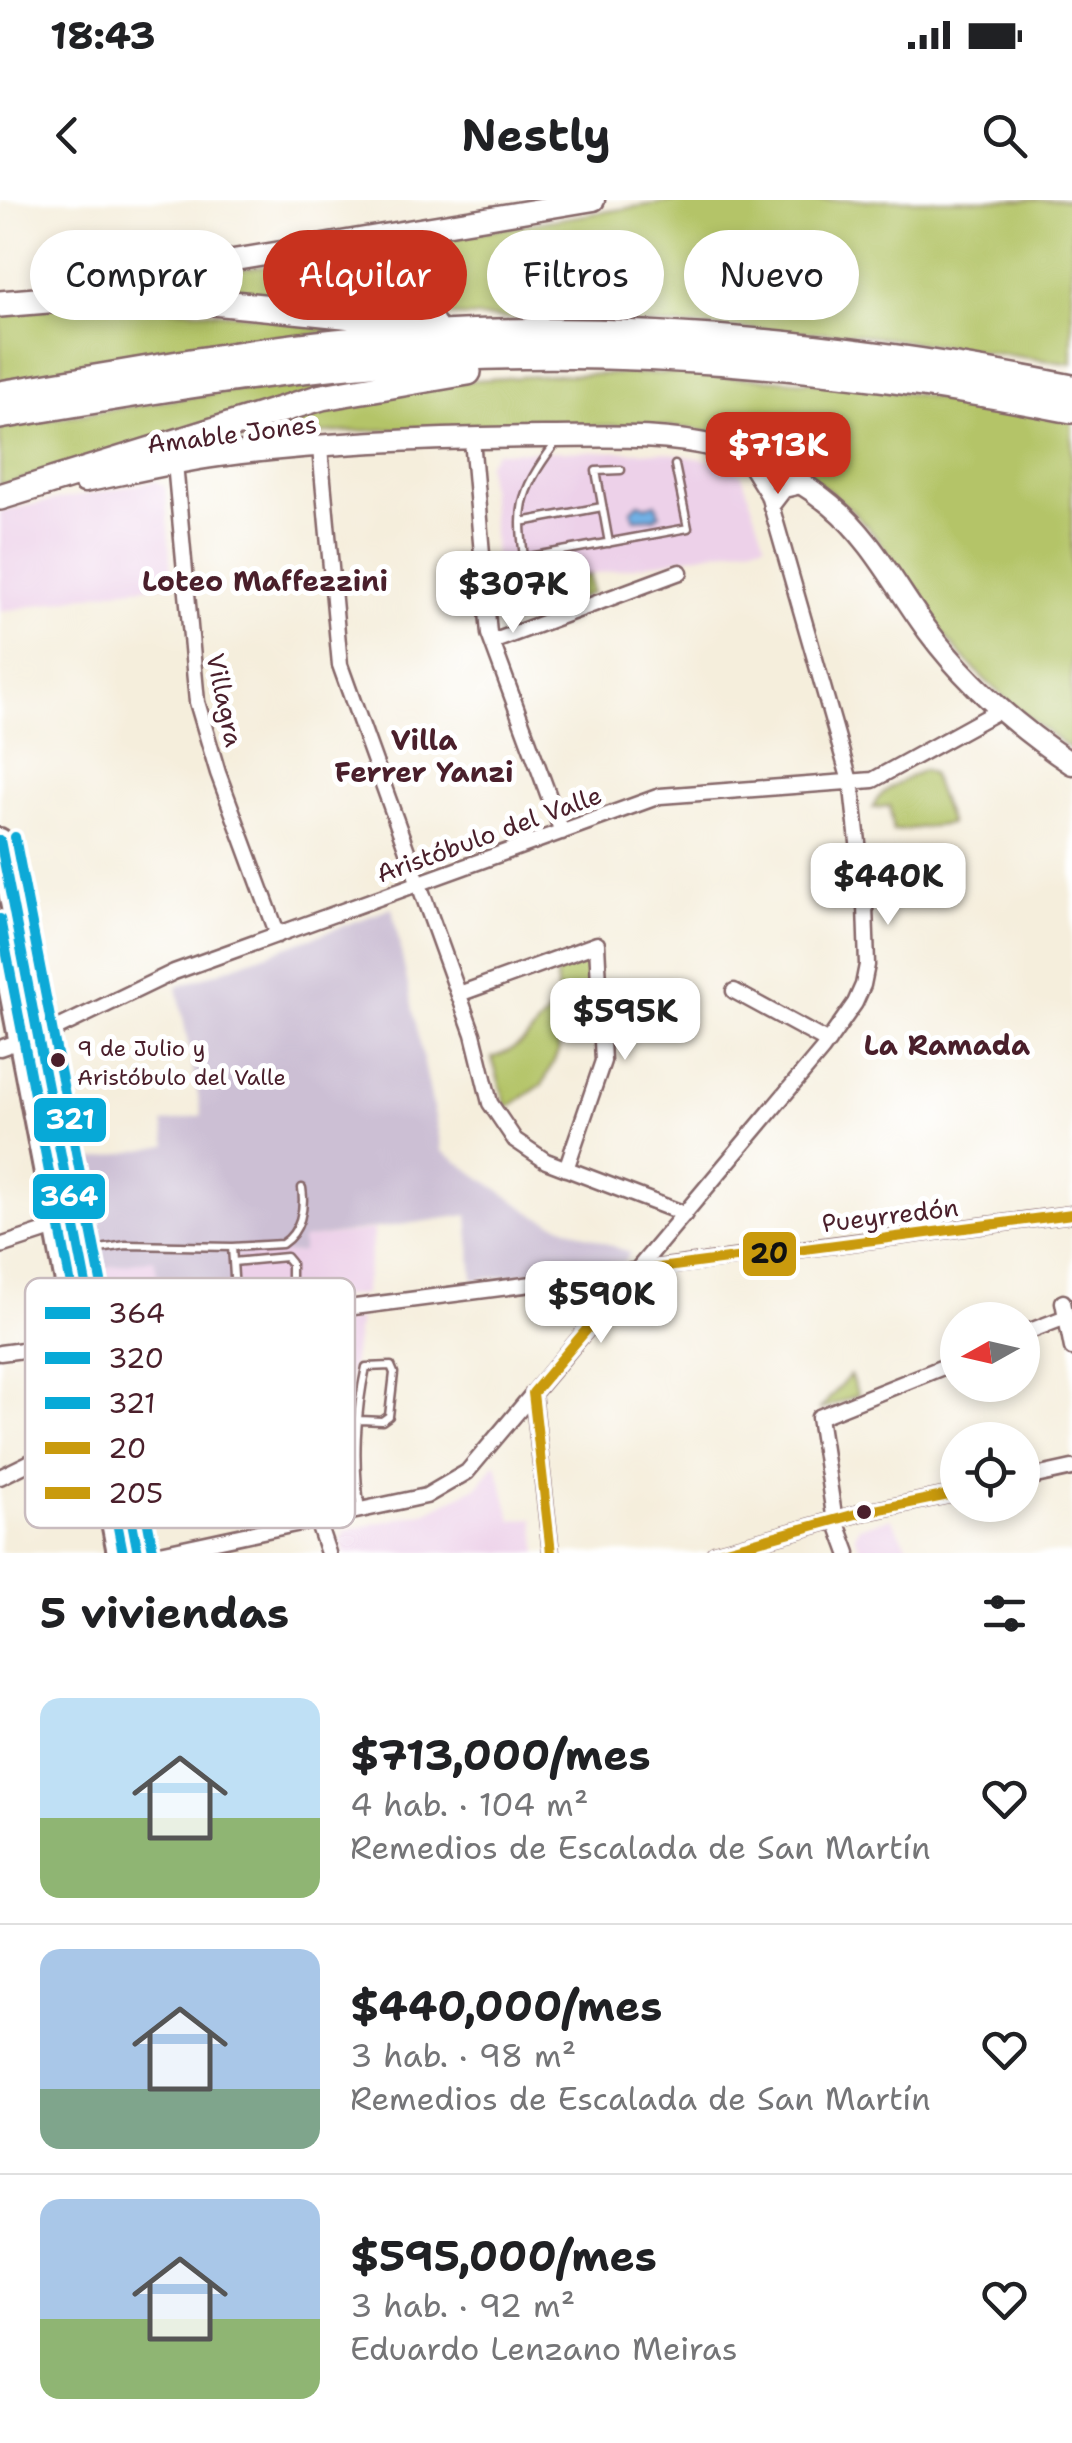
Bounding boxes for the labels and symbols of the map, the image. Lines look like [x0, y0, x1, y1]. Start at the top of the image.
street label: Amable Jones [145, 407, 319, 461]
pin: $713K [708, 412, 848, 497]
pin: $307K [443, 551, 583, 636]
district label: Loteo Maffezzini [142, 562, 388, 600]
street label: Villagra [199, 650, 252, 750]
district label: Villa Ferrer Yanzi [334, 721, 514, 791]
street label: Aristóbulo del Valle [372, 777, 606, 891]
pin: $440K [818, 843, 958, 928]
pin: $595K [555, 978, 695, 1063]
district label: La Ramada [864, 1026, 1030, 1064]
place label: 9 de Julio y Aristóbulo del Valle [77, 1034, 286, 1092]
marker: 9 de Julio y Aristóbulo del Valle [48, 1050, 68, 1070]
line badge: 321 [32, 1096, 108, 1144]
text: 321 [45, 1100, 95, 1138]
line badge: 364 [31, 1172, 107, 1221]
text: 364 [40, 1177, 99, 1215]
street label: Pueyrredón [820, 1190, 960, 1240]
line badge: 20 [741, 1230, 798, 1278]
text: 20 [750, 1234, 788, 1272]
pin: $590K [531, 1261, 671, 1346]
legend [25, 1278, 355, 1528]
text: 364 [108, 1294, 165, 1332]
north arrow [940, 1302, 1040, 1402]
text: 320 [108, 1339, 164, 1377]
text: 321 [108, 1384, 156, 1422]
text: 20 [108, 1429, 146, 1467]
text: 205 [108, 1474, 163, 1512]
unlabelled marker [854, 1502, 874, 1522]

